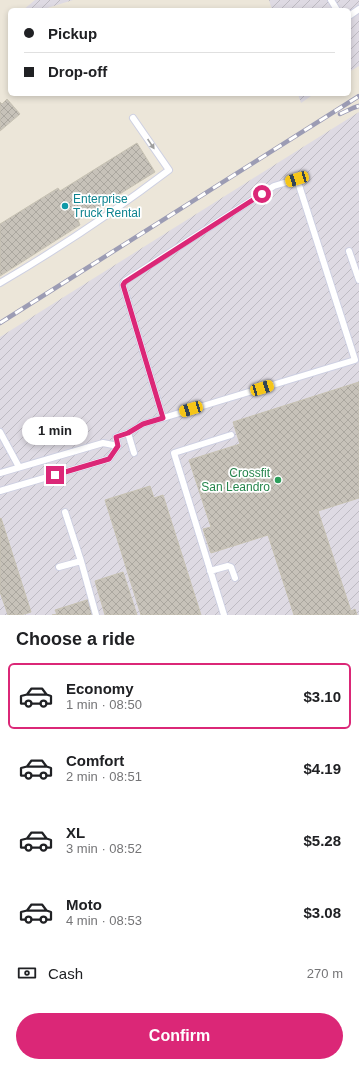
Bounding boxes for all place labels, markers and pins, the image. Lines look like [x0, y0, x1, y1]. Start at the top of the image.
place label: Enterprise Truck Rental [73, 192, 141, 220]
marker: Enterprise Truck Rental [60, 201, 70, 211]
place label: Crossfit San Leandro [201, 466, 271, 494]
marker: Crossfit San Leandro [273, 475, 283, 485]

